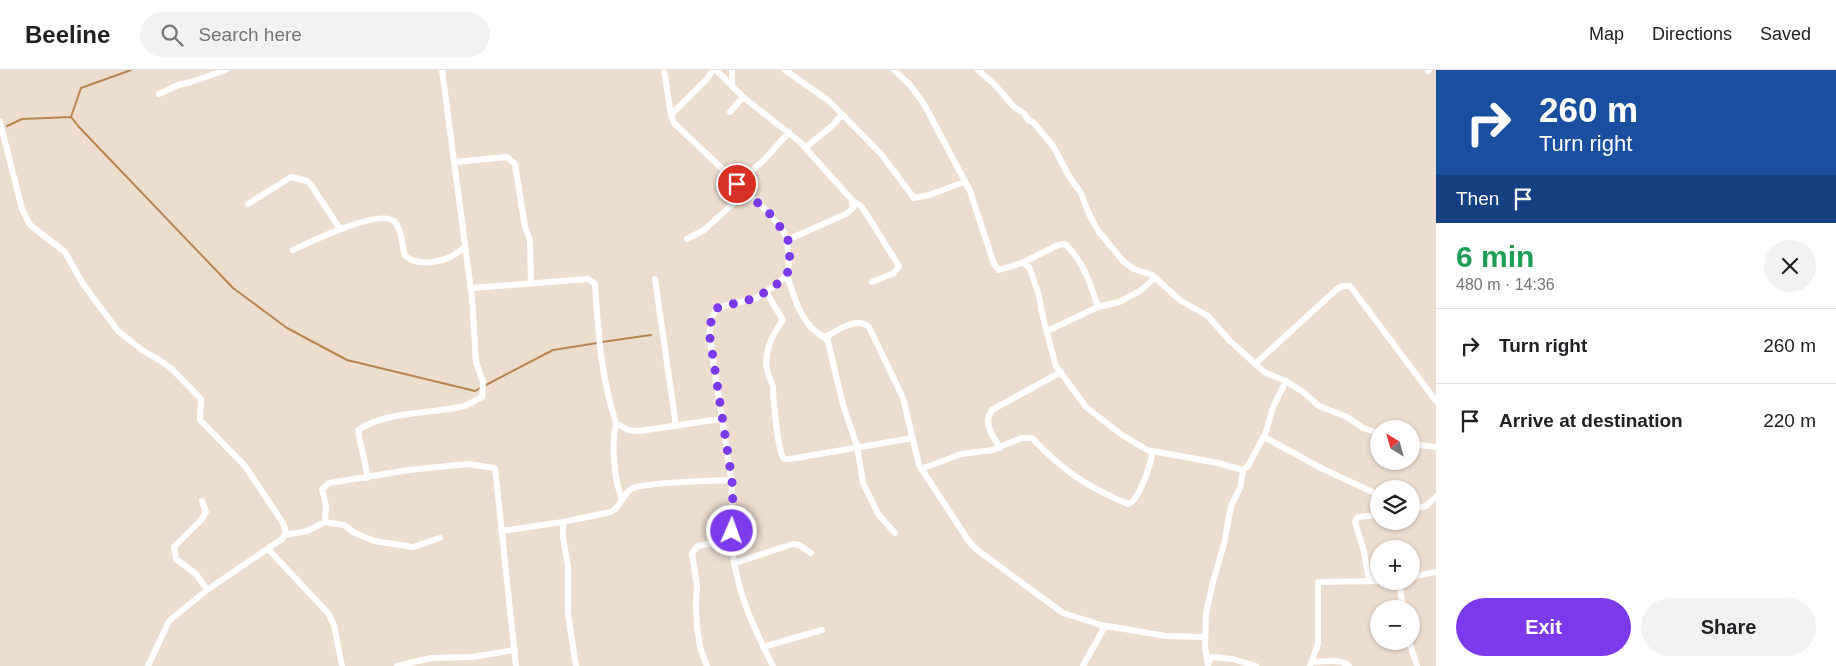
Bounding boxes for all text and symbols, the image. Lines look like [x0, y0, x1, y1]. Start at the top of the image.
search box [140, 12, 490, 57]
text: Beeline [25, 21, 110, 48]
icon: search [158, 21, 186, 49]
text: Search here [198, 24, 302, 45]
text: Map [1589, 24, 1624, 44]
text: Directions [1652, 24, 1732, 44]
text: Saved [1760, 24, 1811, 44]
icon: right [1456, 90, 1521, 155]
text: 260 m [1539, 90, 1638, 129]
text: Turn right [1539, 131, 1632, 156]
pin [716, 163, 758, 205]
icon: arrive [723, 170, 751, 198]
icon: arrive [1509, 185, 1537, 213]
text: Then [1456, 188, 1499, 209]
text: 6 min [1456, 240, 1534, 273]
button: close [1764, 240, 1816, 292]
text: 480 m · 14:36 [1456, 276, 1555, 293]
icon: right [1456, 332, 1484, 360]
text: Turn right [1499, 335, 1587, 356]
text: 260 m [1763, 335, 1816, 356]
icon: arrive [1456, 407, 1484, 435]
text: Arrive at destination [1499, 410, 1683, 431]
text: 220 m [1763, 410, 1816, 431]
north arrow [1370, 420, 1420, 470]
map controls [1370, 420, 1420, 650]
button: layers [1370, 480, 1420, 530]
position arrow [705, 504, 757, 556]
button: + [1370, 540, 1420, 590]
button: Exit [1456, 598, 1631, 656]
button: Share [1641, 598, 1816, 656]
button: − [1370, 600, 1420, 650]

